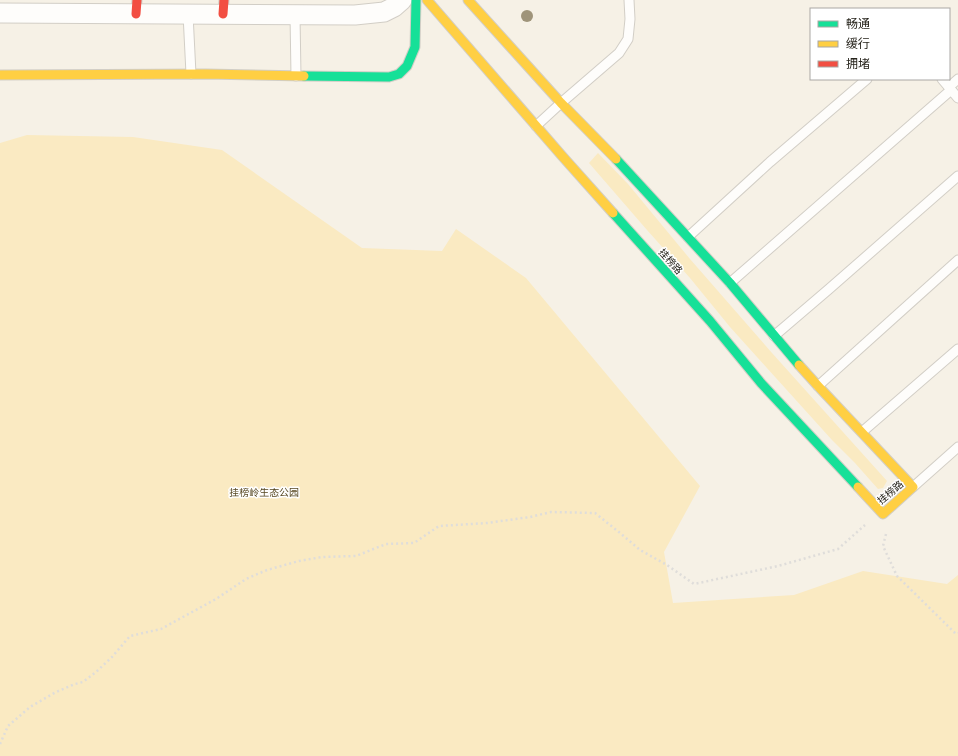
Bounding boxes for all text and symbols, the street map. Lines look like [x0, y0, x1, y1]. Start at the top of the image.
legend [810, 8, 950, 80]
text: 畅通 [846, 16, 870, 31]
text: 缓行 [846, 36, 870, 51]
text: 拥堵 [846, 56, 870, 71]
street label: 挂榜路 [657, 246, 685, 276]
street label: 挂榜路 [875, 478, 905, 506]
park label: 挂榜岭生态公园 [229, 486, 299, 498]

